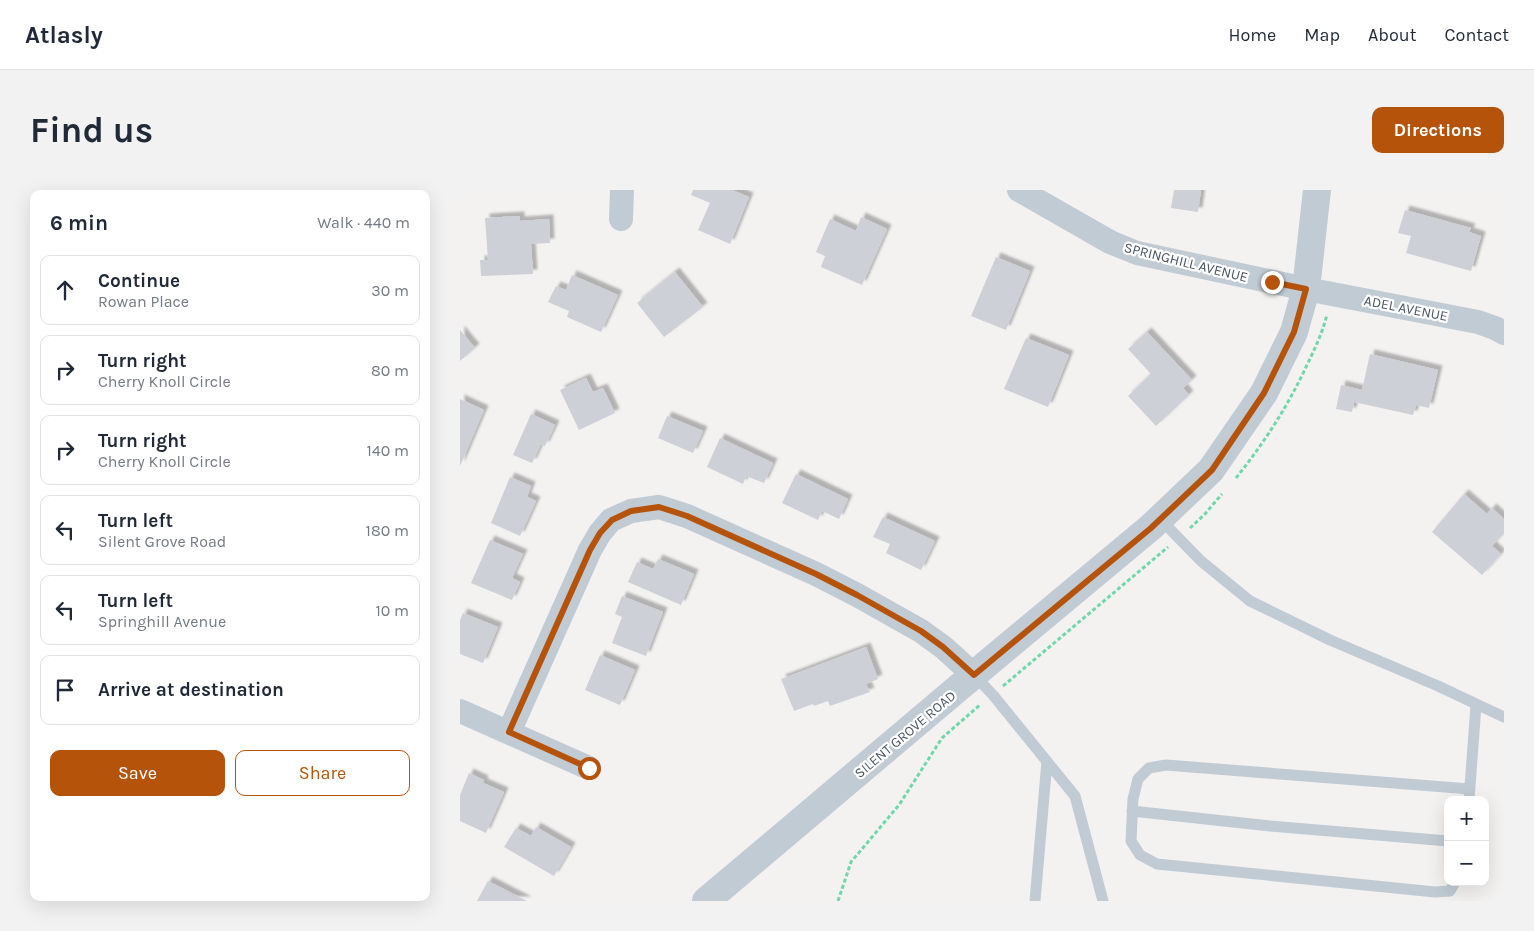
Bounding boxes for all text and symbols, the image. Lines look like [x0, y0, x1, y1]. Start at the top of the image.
text: Atlasly [25, 21, 103, 49]
text: Home [1228, 24, 1276, 46]
text: Map [1304, 24, 1340, 46]
text: About [1368, 24, 1417, 46]
text: Contact [1445, 24, 1509, 46]
button: Directions [1372, 107, 1504, 153]
text: Find us [30, 110, 153, 151]
text: 6 min [50, 211, 108, 235]
text: Walk · 440 m [317, 213, 410, 232]
street label: SPRINGHILL AVENUE [1122, 239, 1250, 286]
text: Continue [98, 270, 180, 292]
route end [1261, 271, 1284, 294]
icon: ahead [51, 276, 79, 304]
text: 30 m [371, 281, 409, 300]
text: Rowan Place [98, 292, 189, 311]
street label: ADEL AVENUE [1363, 292, 1449, 325]
text: Turn right [98, 350, 187, 372]
icon: right [51, 356, 79, 384]
text: 80 m [371, 361, 409, 380]
text: Cherry Knoll Circle [98, 372, 231, 391]
text: Turn right [98, 430, 187, 452]
icon: right [51, 436, 79, 464]
text: 140 m [367, 441, 409, 460]
text: Cherry Knoll Circle [98, 452, 231, 471]
text: Turn left [98, 510, 173, 532]
icon: left [51, 516, 79, 544]
text: 180 m [366, 521, 409, 540]
text: Silent Grove Road [98, 532, 226, 551]
text: Turn left [98, 590, 173, 612]
icon: left [51, 596, 79, 624]
text: 10 m [375, 601, 409, 620]
text: Springhill Avenue [98, 612, 226, 631]
icon: arrive [51, 676, 79, 704]
text: Arrive at destination [98, 679, 284, 701]
street label: SILENT GROVE ROAD [851, 687, 960, 782]
button: Save [50, 750, 225, 796]
button: Share [235, 750, 410, 796]
route start [578, 757, 601, 780]
map controls [1444, 796, 1489, 886]
button: + [1444, 796, 1489, 841]
button: − [1444, 841, 1489, 886]

